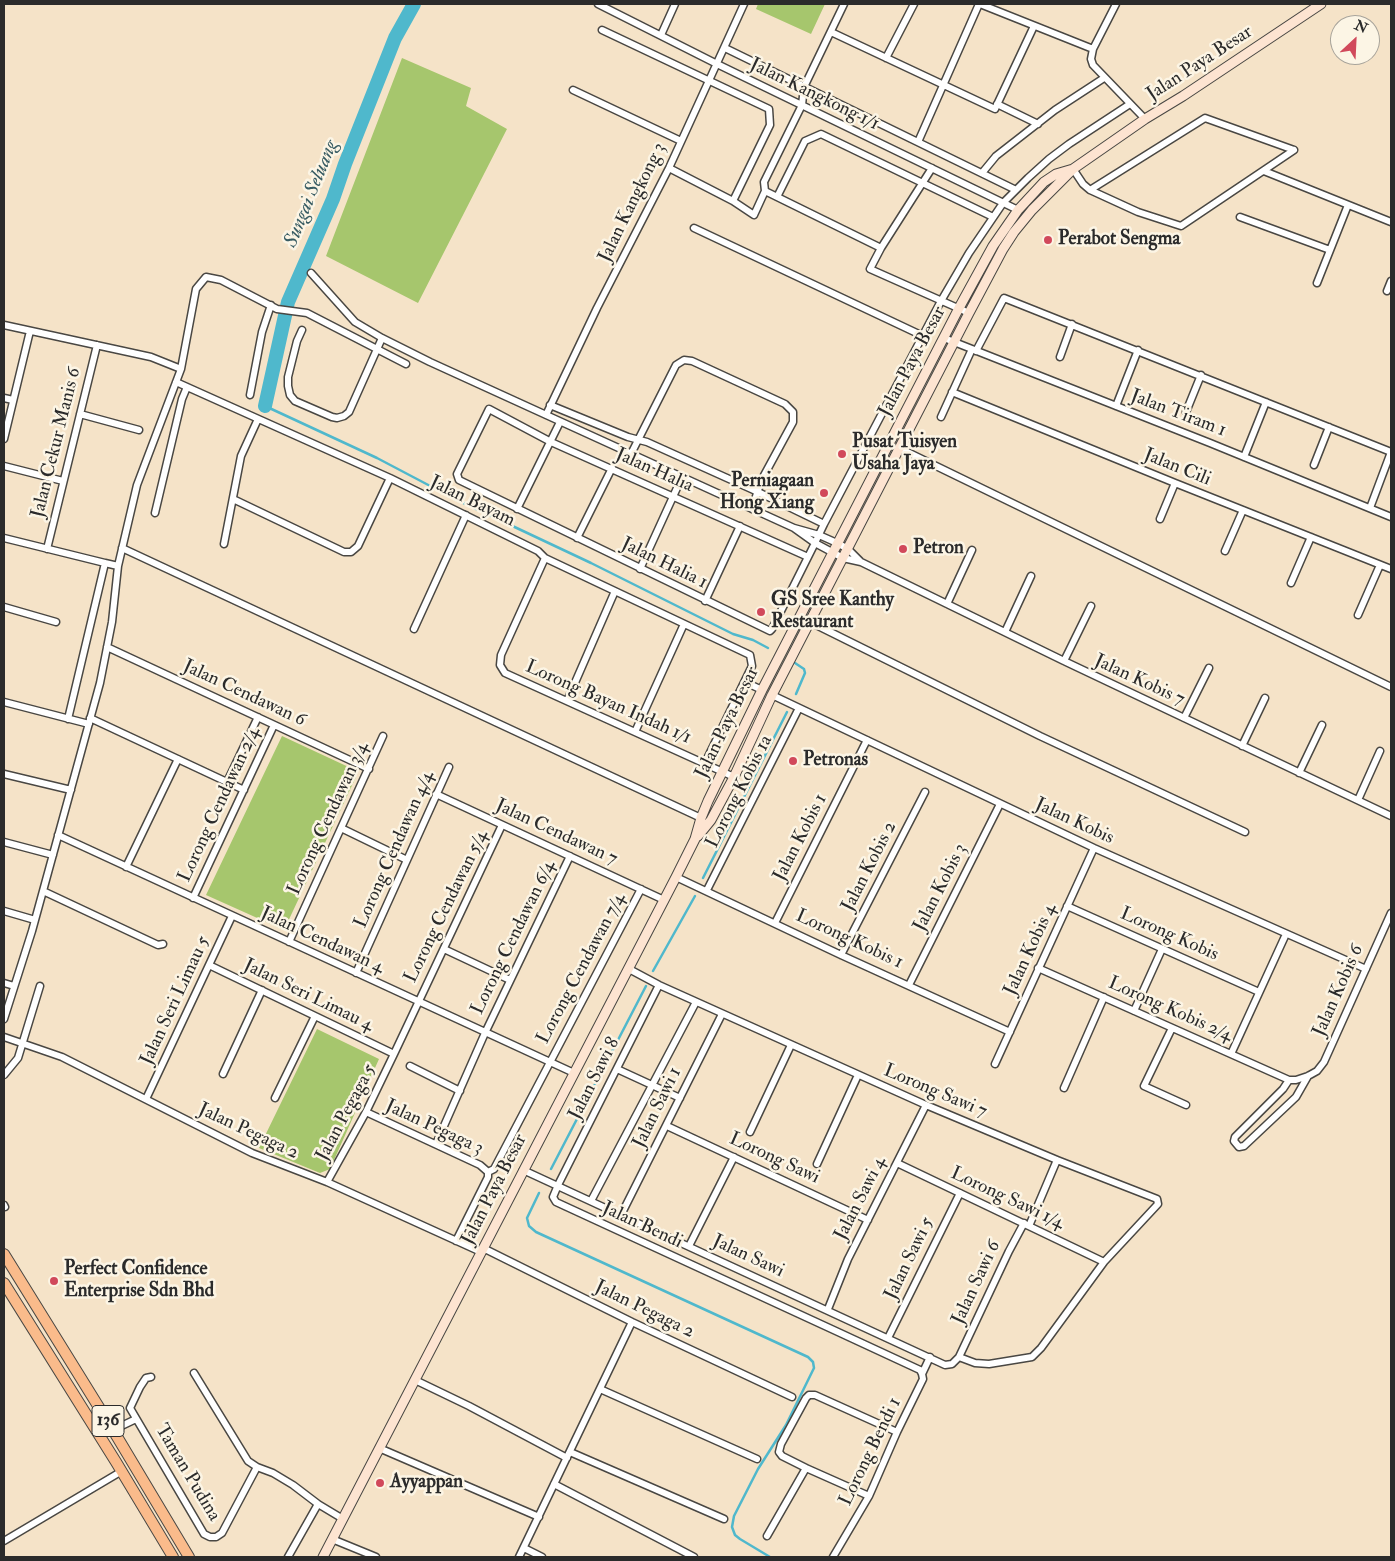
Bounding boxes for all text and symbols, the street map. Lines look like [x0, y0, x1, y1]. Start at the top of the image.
north arrow [1330, 15, 1380, 65]
text: N [1352, 17, 1370, 37]
street label: Jalan Paya Besar [1143, 21, 1257, 107]
street label: Jalan Kangkong 1/1 [745, 54, 883, 136]
water label: Sungai Seluang [280, 137, 344, 251]
street label: Jalan Kangkong 3 [594, 140, 672, 266]
place label: Perabot Sengma [1058, 229, 1180, 251]
marker: Perabot Sengma [1042, 234, 1054, 246]
street label: Jalan Paya Besar [874, 303, 952, 421]
street label: Jalan Cekur Manis 6 [27, 365, 87, 521]
street label: Jalan Tiram 1 [1127, 385, 1229, 443]
place label: Pusat Tuisyen Usaha Jaya [852, 432, 957, 476]
street label: Jalan Halia [612, 444, 696, 498]
street label: Jalan Cili [1140, 444, 1214, 492]
marker: Pusat Tuisyen Usaha Jaya [836, 448, 848, 460]
street label: Jalan Bayam [425, 471, 519, 533]
place label: Perniagaan Hong Xiang [720, 471, 814, 515]
marker: Perniagaan Hong Xiang [818, 487, 830, 499]
street label: Jalan Halia 1 [617, 533, 711, 595]
place label: Petron [913, 538, 964, 560]
marker: Petron [897, 543, 909, 555]
place label: GS Sree Kanthy Restaurant [771, 590, 894, 634]
marker: GS Sree Kanthy Restaurant [755, 606, 767, 618]
street label: Jalan Kobis 7 [1090, 650, 1188, 712]
street label: Jalan Cendawan 6 [179, 656, 309, 732]
street label: Lorong Bayan Indah 1/1 [521, 656, 695, 750]
street label: Jalan Paya Besar [691, 663, 765, 783]
street label: Lorong Cendawan 2/4 [174, 724, 266, 886]
street label: Lorong Kobis 1a [702, 732, 778, 852]
street label: Lorong Cendawan 3/4 [284, 739, 374, 899]
place label: Petronas [803, 750, 868, 772]
marker: Petronas [787, 755, 799, 767]
street label: Lorong Cendawan 4/4 [350, 768, 440, 932]
street label: Jalan Kobis 1 [769, 790, 833, 886]
street label: Jalan Kobis [1031, 794, 1117, 850]
street label: Jalan Cendawan 7 [491, 795, 621, 871]
street label: Jalan Kobis 2 [838, 818, 902, 916]
street label: Lorong Cendawan 5/4 [400, 827, 494, 987]
street label: Jalan Kobis 3 [909, 840, 973, 936]
street label: Lorong Cendawan 6/4 [467, 857, 561, 1019]
street label: Lorong Cendawan 7/4 [533, 890, 631, 1048]
street label: Jalan Kobis 4 [1000, 900, 1062, 1000]
street label: Jalan Cendawan 4 [257, 902, 387, 980]
street label: Lorong Kobis [1116, 903, 1222, 967]
street label: Lorong Kobis 1 [792, 905, 906, 975]
street label: Jalan Seri Limau 5 [136, 933, 216, 1069]
street label: Jalan Kobis 6 [1309, 942, 1369, 1040]
street label: Jalan Seri Limau 4 [239, 955, 377, 1037]
street label: Lorong Kobis 2/4 [1104, 972, 1236, 1048]
street label: Jalan Sawi 8 [565, 1034, 625, 1124]
street label: Jalan Pegaga 5 [312, 1060, 382, 1166]
street label: Lorong Sawi 7 [880, 1060, 990, 1124]
street label: Jalan Sawi 1 [629, 1064, 687, 1152]
street label: Jalan Pegaga 3 [381, 1095, 487, 1161]
street label: Jalan Pegaga 2 [194, 1099, 302, 1165]
street label: Lorong Sawi [725, 1128, 823, 1190]
street label: Jalan Paya Besar [457, 1131, 533, 1249]
street label: Jalan Sawi 4 [830, 1153, 892, 1245]
street label: Lorong Sawi 1/4 [947, 1163, 1067, 1235]
street label: Jalan Bendi [598, 1197, 686, 1255]
street label: Jalan Sawi 5 [880, 1214, 940, 1304]
street label: Jalan Sawi [709, 1230, 787, 1284]
street label: Jalan Sawi 6 [948, 1237, 1006, 1329]
place label: Perfect Confidence Enterprise Sdn Bhd [64, 1259, 214, 1303]
marker: Perfect Confidence Enterprise Sdn Bhd [48, 1275, 60, 1287]
street label: Jalan Pegaga 2 [590, 1276, 698, 1344]
street label: Lorong Bendi 1 [835, 1394, 907, 1510]
road number: 136 [92, 1405, 124, 1436]
street label: Taman Pudina [149, 1420, 225, 1526]
place label: Ayyappan [390, 1472, 463, 1494]
marker: Ayyappan [374, 1477, 386, 1489]

